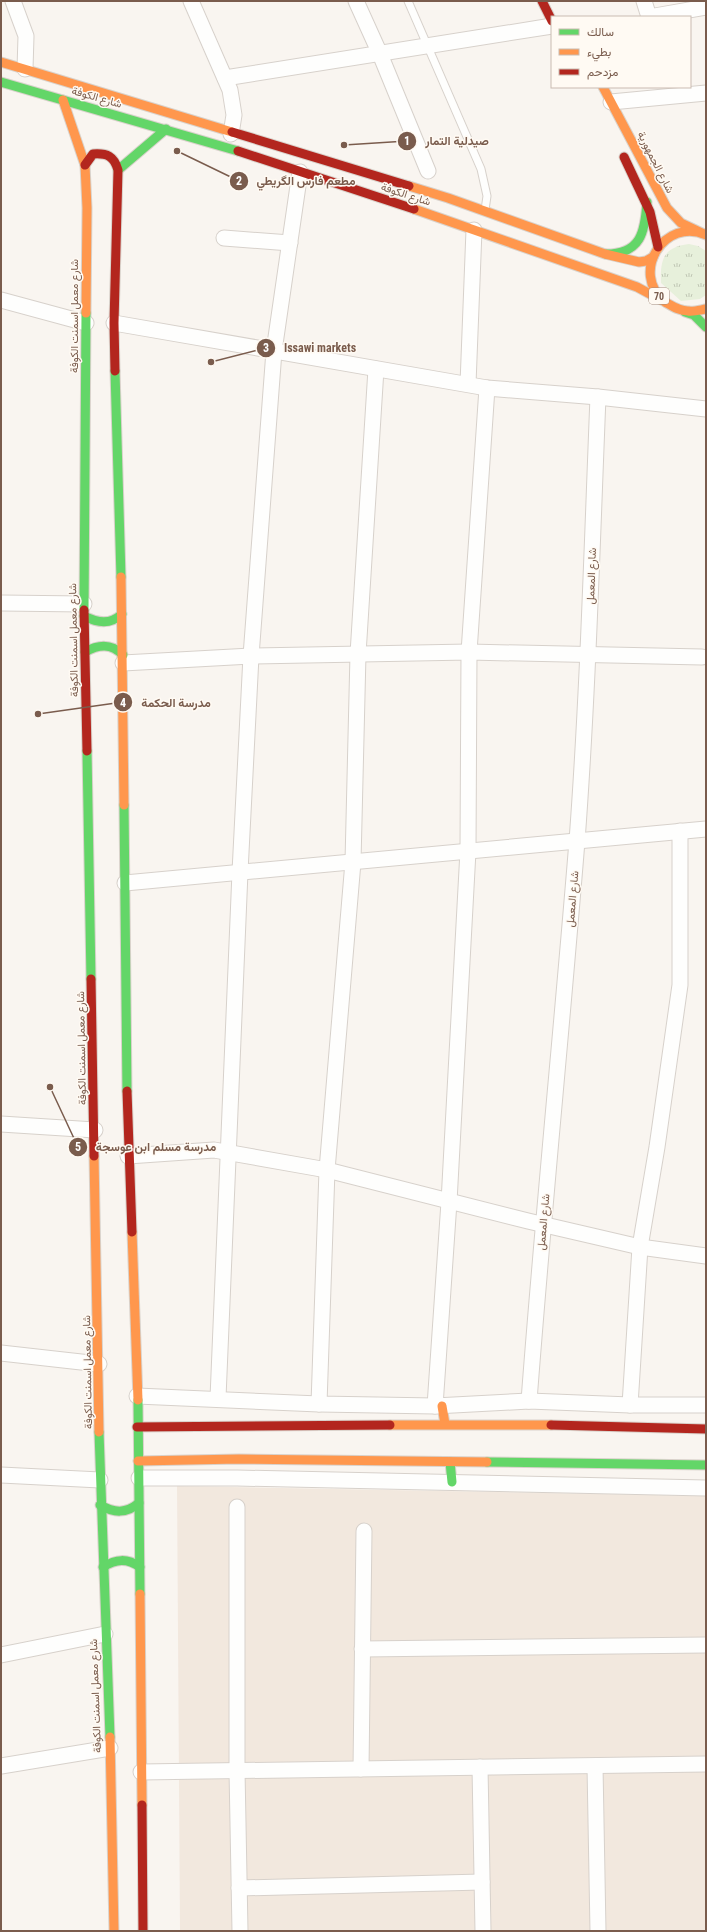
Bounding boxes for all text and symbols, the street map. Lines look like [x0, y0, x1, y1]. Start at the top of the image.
legend [551, 16, 691, 88]
text: سالك [587, 25, 614, 39]
text: بطيء [587, 45, 611, 62]
text: مزدحم [587, 65, 618, 80]
street label: شارع الكوفة [70, 84, 124, 112]
callout: صيدلية التمار [397, 129, 497, 153]
street label: شارع الجمهورية [634, 129, 677, 196]
text: 1 [404, 134, 410, 148]
text: صيدلية التمار [424, 134, 489, 149]
callout: مطعم فارس الگريطي [229, 169, 364, 193]
text: 2 [236, 174, 242, 188]
text: مطعم فارس الگريطي [257, 174, 356, 191]
street label: شارع الكوفة [379, 180, 433, 210]
street label: شارع معمل اسمنت الكوفة [68, 259, 82, 373]
road number: 70 [649, 288, 669, 304]
callout: Issawi markets [256, 336, 364, 360]
text: 3 [263, 341, 269, 355]
text: Issawi markets [284, 341, 357, 355]
street label: شارع المعمل [584, 547, 600, 605]
street label: شارع معمل اسمنت الكوفة [66, 583, 82, 697]
callout: مدرسة الحكمة [113, 690, 219, 714]
text: 4 [120, 696, 126, 710]
text: مدرسة الحكمة [141, 696, 211, 711]
street label: شارع المعمل [564, 870, 582, 928]
street label: شارع معمل اسمنت الكوفة [74, 991, 90, 1105]
callout: مدرسة مسلم ابن عوسجة [68, 1135, 224, 1159]
text: 5 [75, 1140, 81, 1154]
text: مدرسة مسلم ابن عوسجة [96, 1140, 217, 1155]
street label: شارع المعمل [535, 1193, 553, 1251]
street label: شارع معمل اسمنت الكوفة [80, 1315, 96, 1429]
street label: شارع معمل اسمنت الكوفة [87, 1638, 105, 1753]

